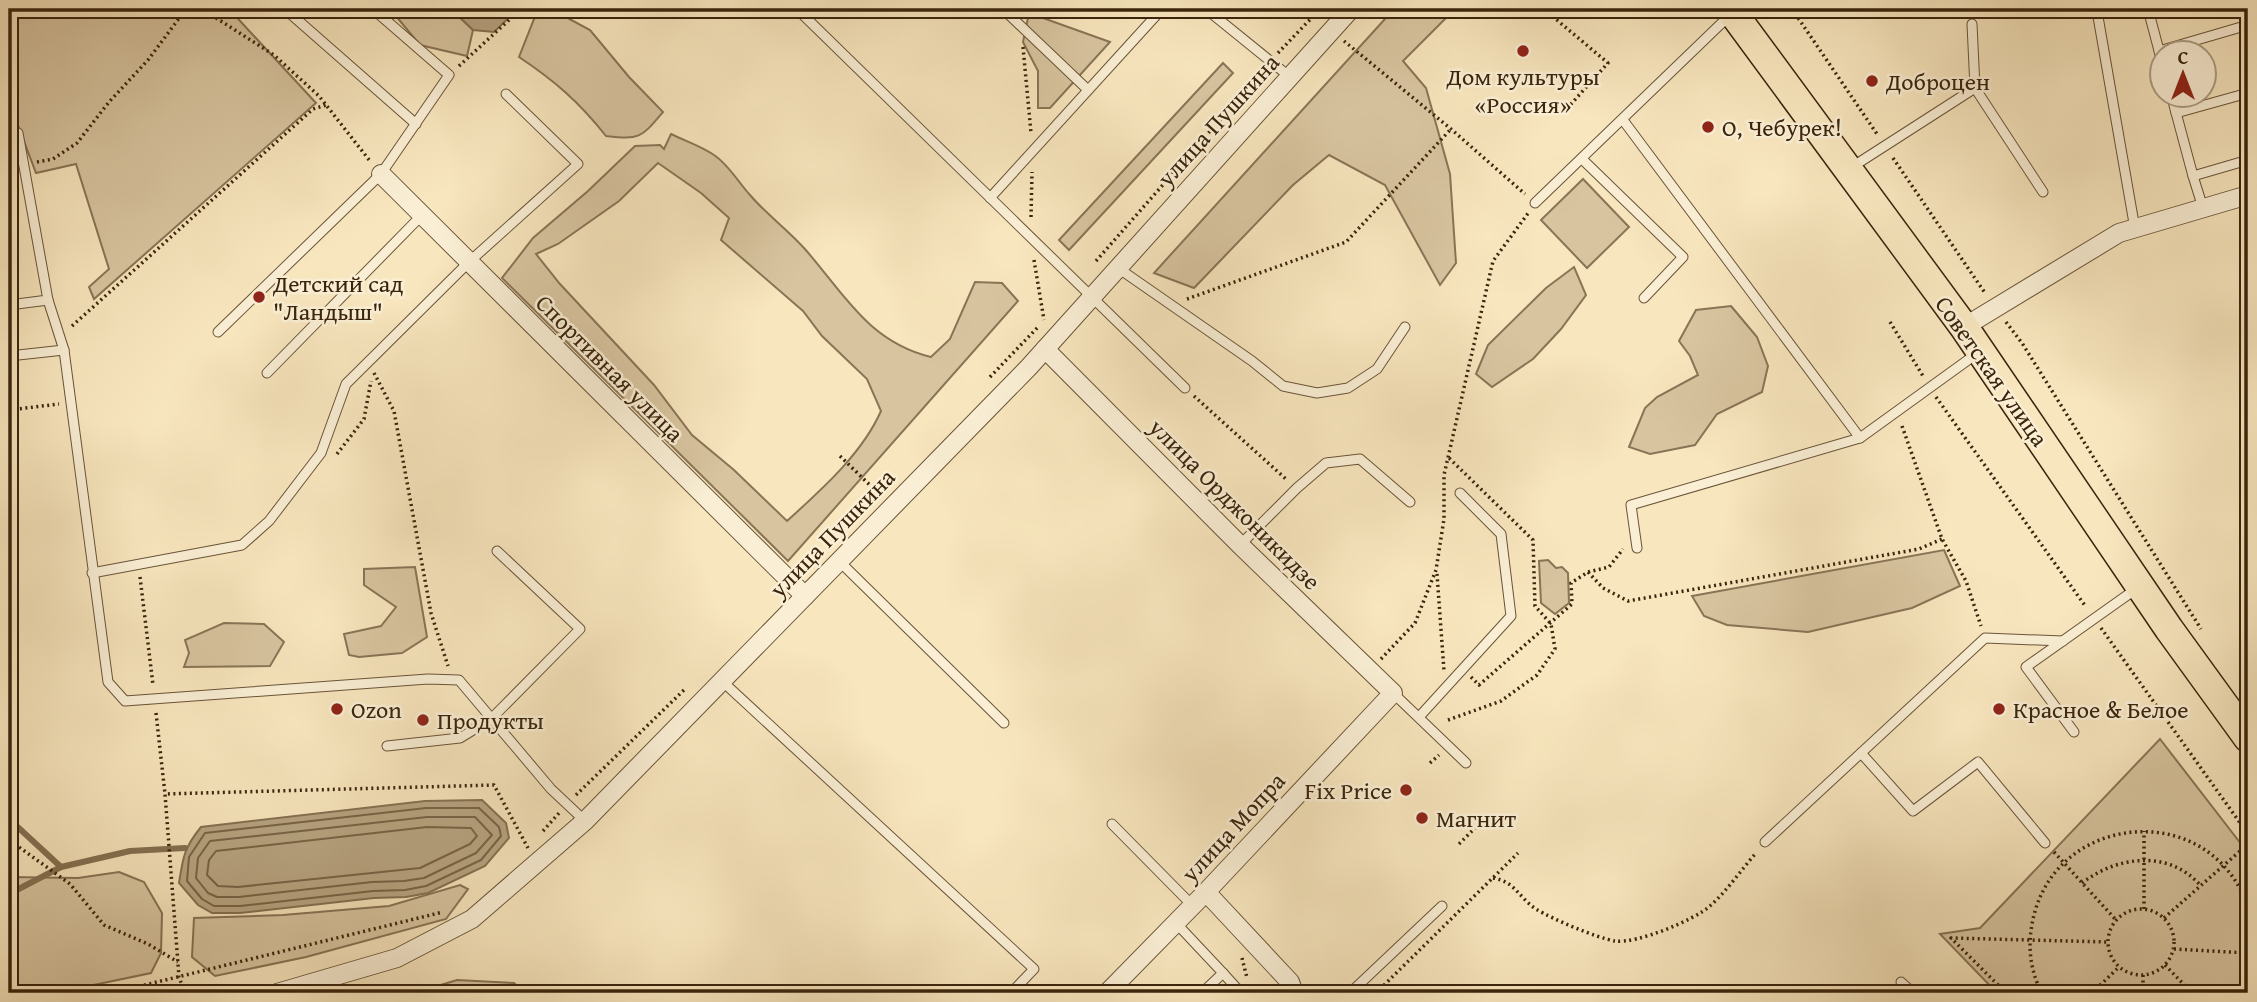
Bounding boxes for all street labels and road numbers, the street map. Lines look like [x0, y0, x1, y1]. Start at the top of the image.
street label: улица Пушкина [1148, 45, 1288, 195]
street label: Спортивная улица [528, 286, 692, 450]
street label: Советская улица [1927, 289, 2057, 454]
street label: улица Орджоникидзе [1141, 410, 1329, 598]
street label: улица Пушкина [760, 460, 903, 606]
street label: улица Мопра [1172, 764, 1294, 891]

